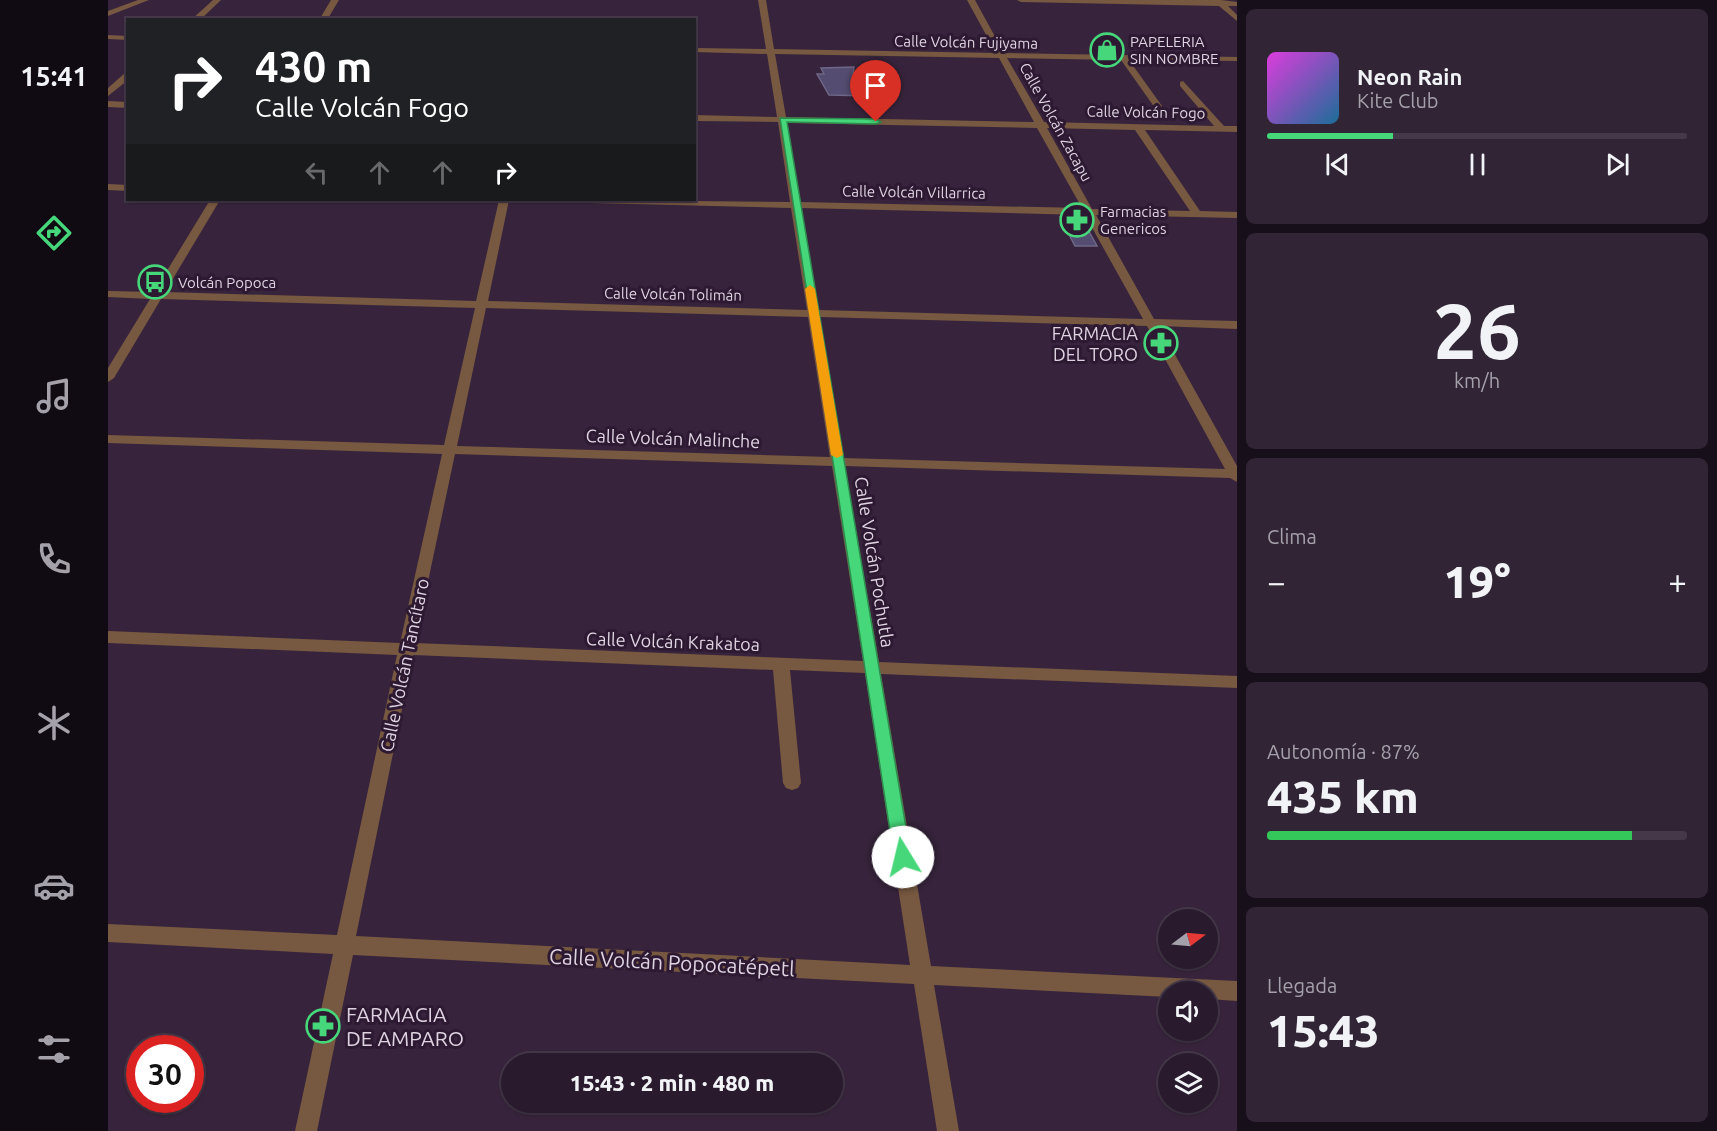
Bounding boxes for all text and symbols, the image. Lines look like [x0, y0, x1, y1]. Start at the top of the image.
street label: Calle Volcán Fujiyama [894, 32, 1038, 52]
shop icon: PAPELERIA SIN NOMBRE [1089, 32, 1125, 68]
place label: PAPELERIA SIN NOMBRE [1130, 33, 1219, 67]
icon: right [156, 42, 234, 120]
text: 430 m [255, 43, 372, 90]
pin [850, 60, 901, 122]
street label: Calle Volcán Zacapu [1016, 60, 1096, 184]
text: 15:41 [20, 61, 88, 91]
text: Neon Rain [1357, 64, 1462, 89]
icon: arrive [859, 69, 892, 102]
text: Kite Club [1357, 89, 1439, 112]
text: Calle Volcán Fogo [255, 92, 469, 122]
street label: Calle Volcán Fogo [1086, 102, 1206, 122]
icon: previous [1321, 148, 1354, 181]
icon: pause [1461, 148, 1494, 181]
icon: next [1601, 148, 1634, 181]
icon: left [300, 156, 333, 189]
icon: ahead [363, 156, 396, 189]
icon: ahead [426, 156, 459, 189]
icon: right [489, 156, 522, 189]
street label: Calle Volcán Villarrica [842, 182, 986, 202]
pharmacy icon: Farmacias Genericos [1059, 202, 1095, 238]
place label: Farmacias Genericos [1100, 203, 1167, 237]
icon: directions [33, 212, 75, 254]
bus stop icon: Volcán Popoca [137, 264, 173, 300]
place label: Volcán Popoca [178, 274, 276, 291]
street label: Calle Volcán Tolimán [604, 284, 742, 304]
text: 26 [1433, 286, 1521, 374]
place label: FARMACIA DEL TORO [1052, 323, 1138, 364]
pharmacy icon: FARMACIA DEL TORO [1143, 325, 1179, 361]
text: km/h [1454, 369, 1500, 392]
icon: music [33, 375, 75, 417]
street label: Calle Volcán Malinche [585, 425, 761, 451]
street label: Calle Volcán Pochutla [852, 475, 898, 649]
text: Clima [1267, 525, 1317, 548]
icon: phone [33, 538, 75, 580]
text: 19° [1443, 556, 1511, 607]
text: − [1267, 563, 1286, 600]
text: + [1668, 563, 1687, 600]
street label: Calle Volcán Tancítaro [376, 576, 432, 754]
street label: Calle Volcán Krakatoa [586, 628, 760, 654]
icon: climate [33, 702, 75, 744]
text: Autonomía · 87% [1267, 740, 1420, 763]
text: 435 km [1267, 771, 1419, 822]
position arrow [871, 825, 935, 889]
icon: car [33, 865, 75, 907]
north arrow [1158, 909, 1218, 969]
map controls [1158, 909, 1218, 1113]
street label: Calle Volcán Popocatépetl [549, 944, 795, 980]
text: Llegada [1267, 974, 1337, 997]
button: sound [1158, 981, 1218, 1041]
place label: FARMACIA DE AMPARO [346, 1002, 464, 1050]
text: 15:43 [1267, 1005, 1380, 1056]
pharmacy icon: FARMACIA DE AMPARO [305, 1008, 341, 1044]
icon: filters [33, 1028, 75, 1070]
speed limit sign: 30 [126, 1035, 204, 1113]
button: layers [1158, 1053, 1218, 1113]
text: 15:43 · 2 min · 480 m [570, 1070, 774, 1095]

